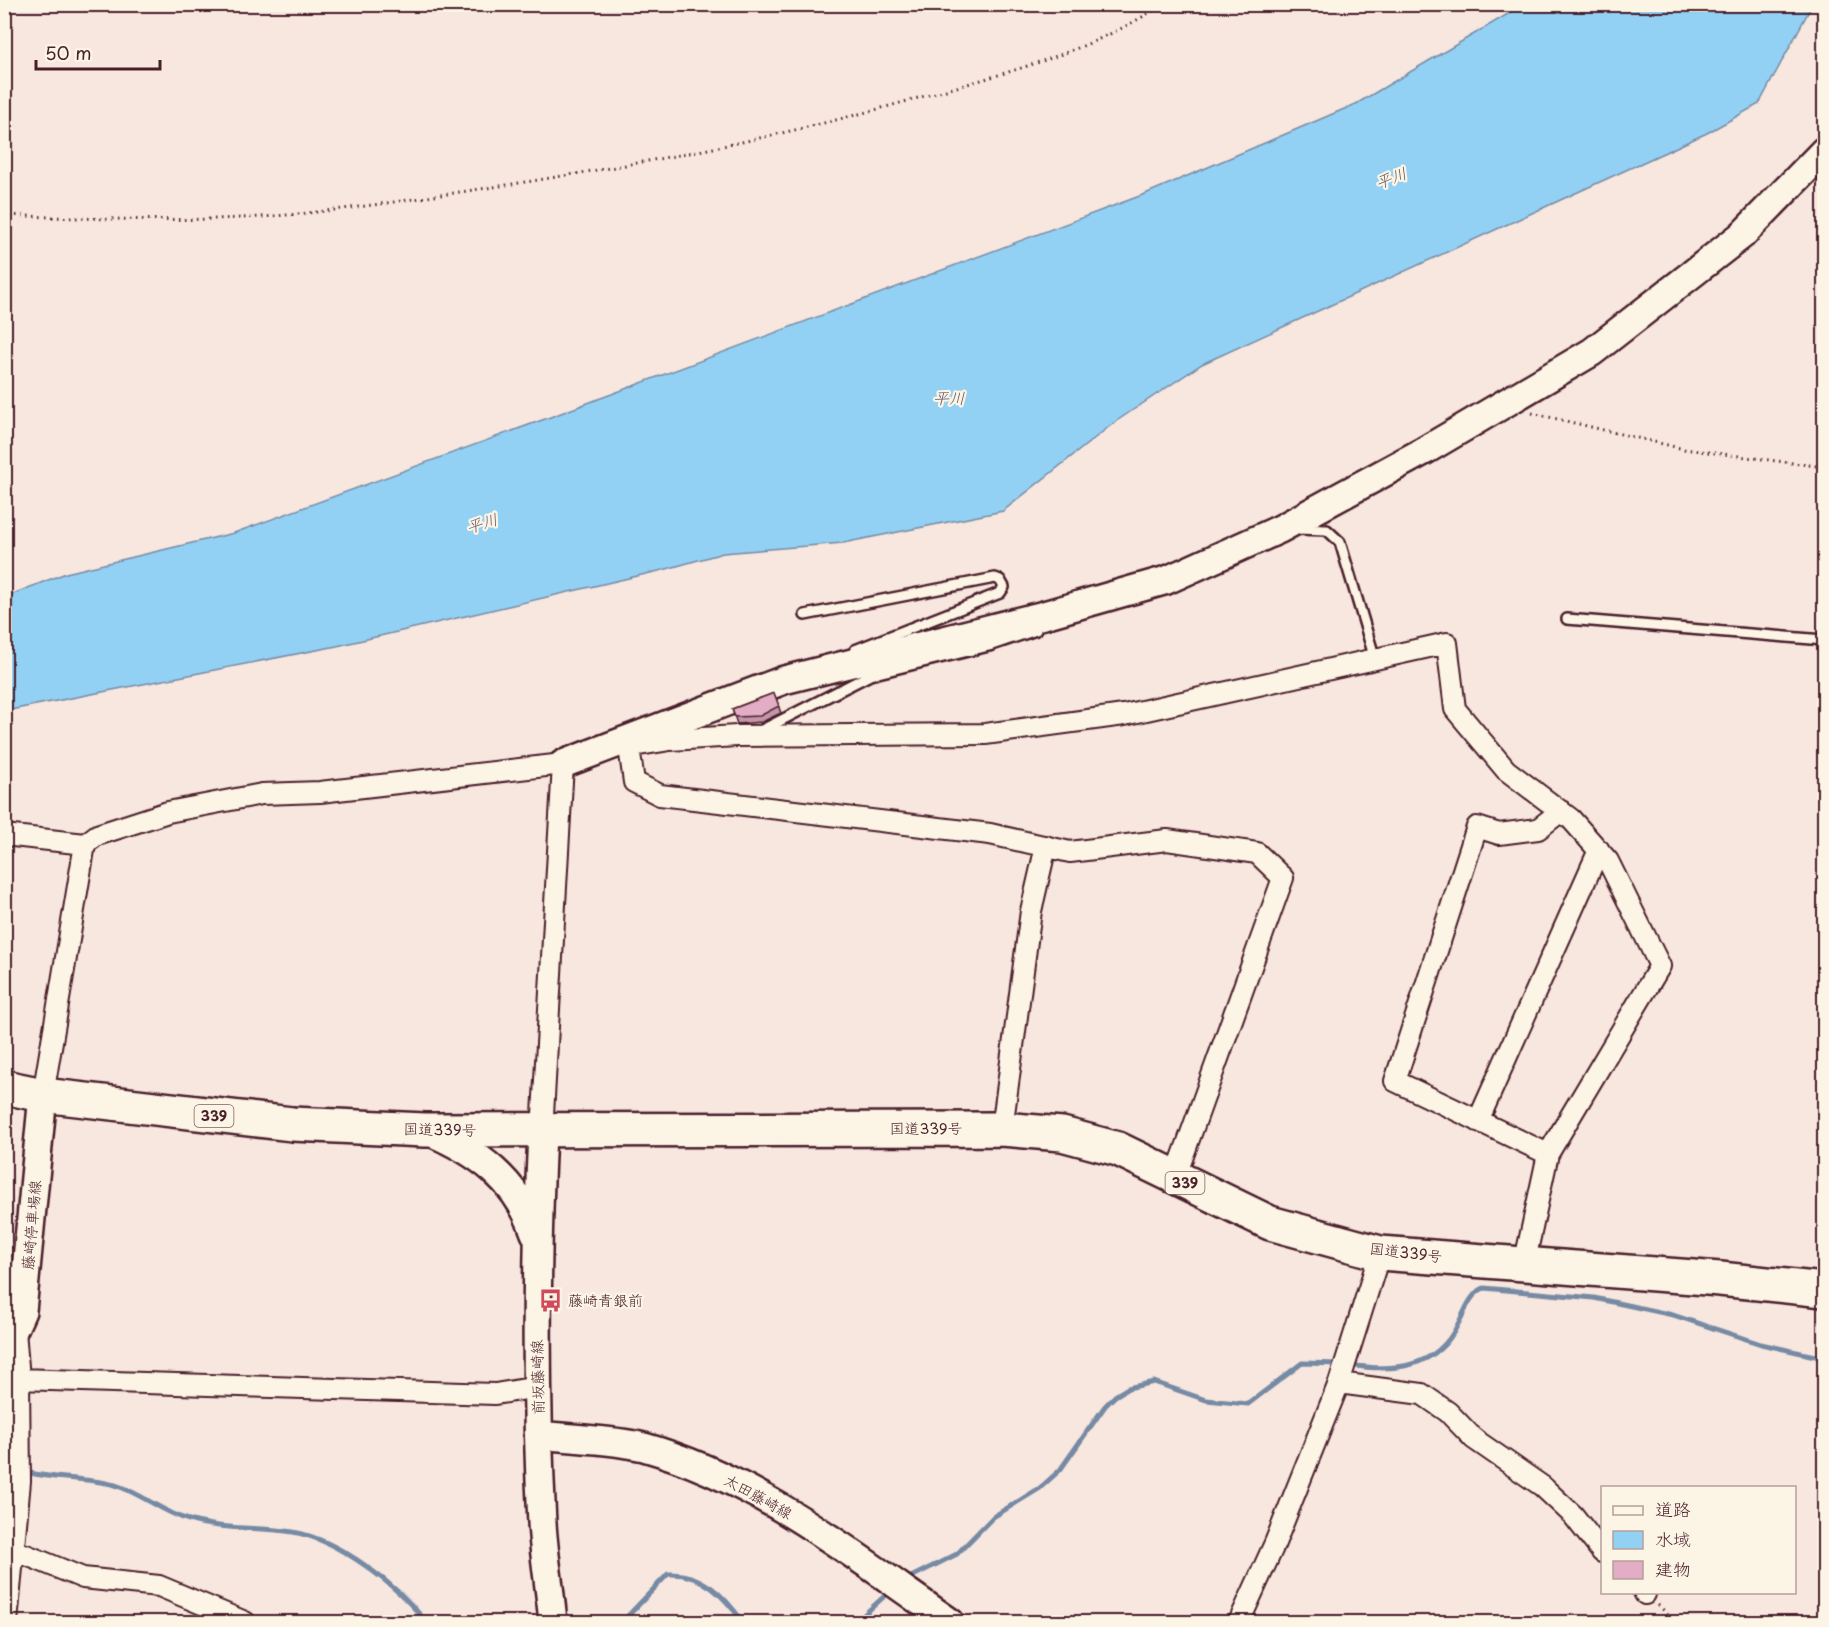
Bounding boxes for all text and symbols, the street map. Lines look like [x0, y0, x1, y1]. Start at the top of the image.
scale bar [36, 33, 160, 71]
text: 50 m [45, 39, 92, 66]
water label: 平川 [1371, 160, 1410, 194]
water label: 平川 [933, 385, 965, 409]
water label: 平川 [463, 506, 501, 538]
road number: 339 [194, 1105, 234, 1127]
street label: 国道339号 [403, 1116, 477, 1141]
street label: 国道339号 [889, 1116, 963, 1139]
road number: 339 [1166, 1172, 1204, 1194]
street label: 藤崎停車場線 [15, 1179, 46, 1271]
street label: 国道339号 [1368, 1236, 1444, 1267]
bus stop icon: 藤崎青銀前 [537, 1288, 563, 1314]
place label: 藤崎青銀前 [568, 1288, 643, 1311]
street label: 前坂藤崎線 [524, 1339, 549, 1415]
street label: 太田藤崎線 [720, 1467, 797, 1524]
legend [1601, 1486, 1796, 1594]
text: 道路 [1655, 1495, 1691, 1522]
text: 水域 [1655, 1525, 1691, 1552]
text: 建物 [1655, 1555, 1691, 1582]

